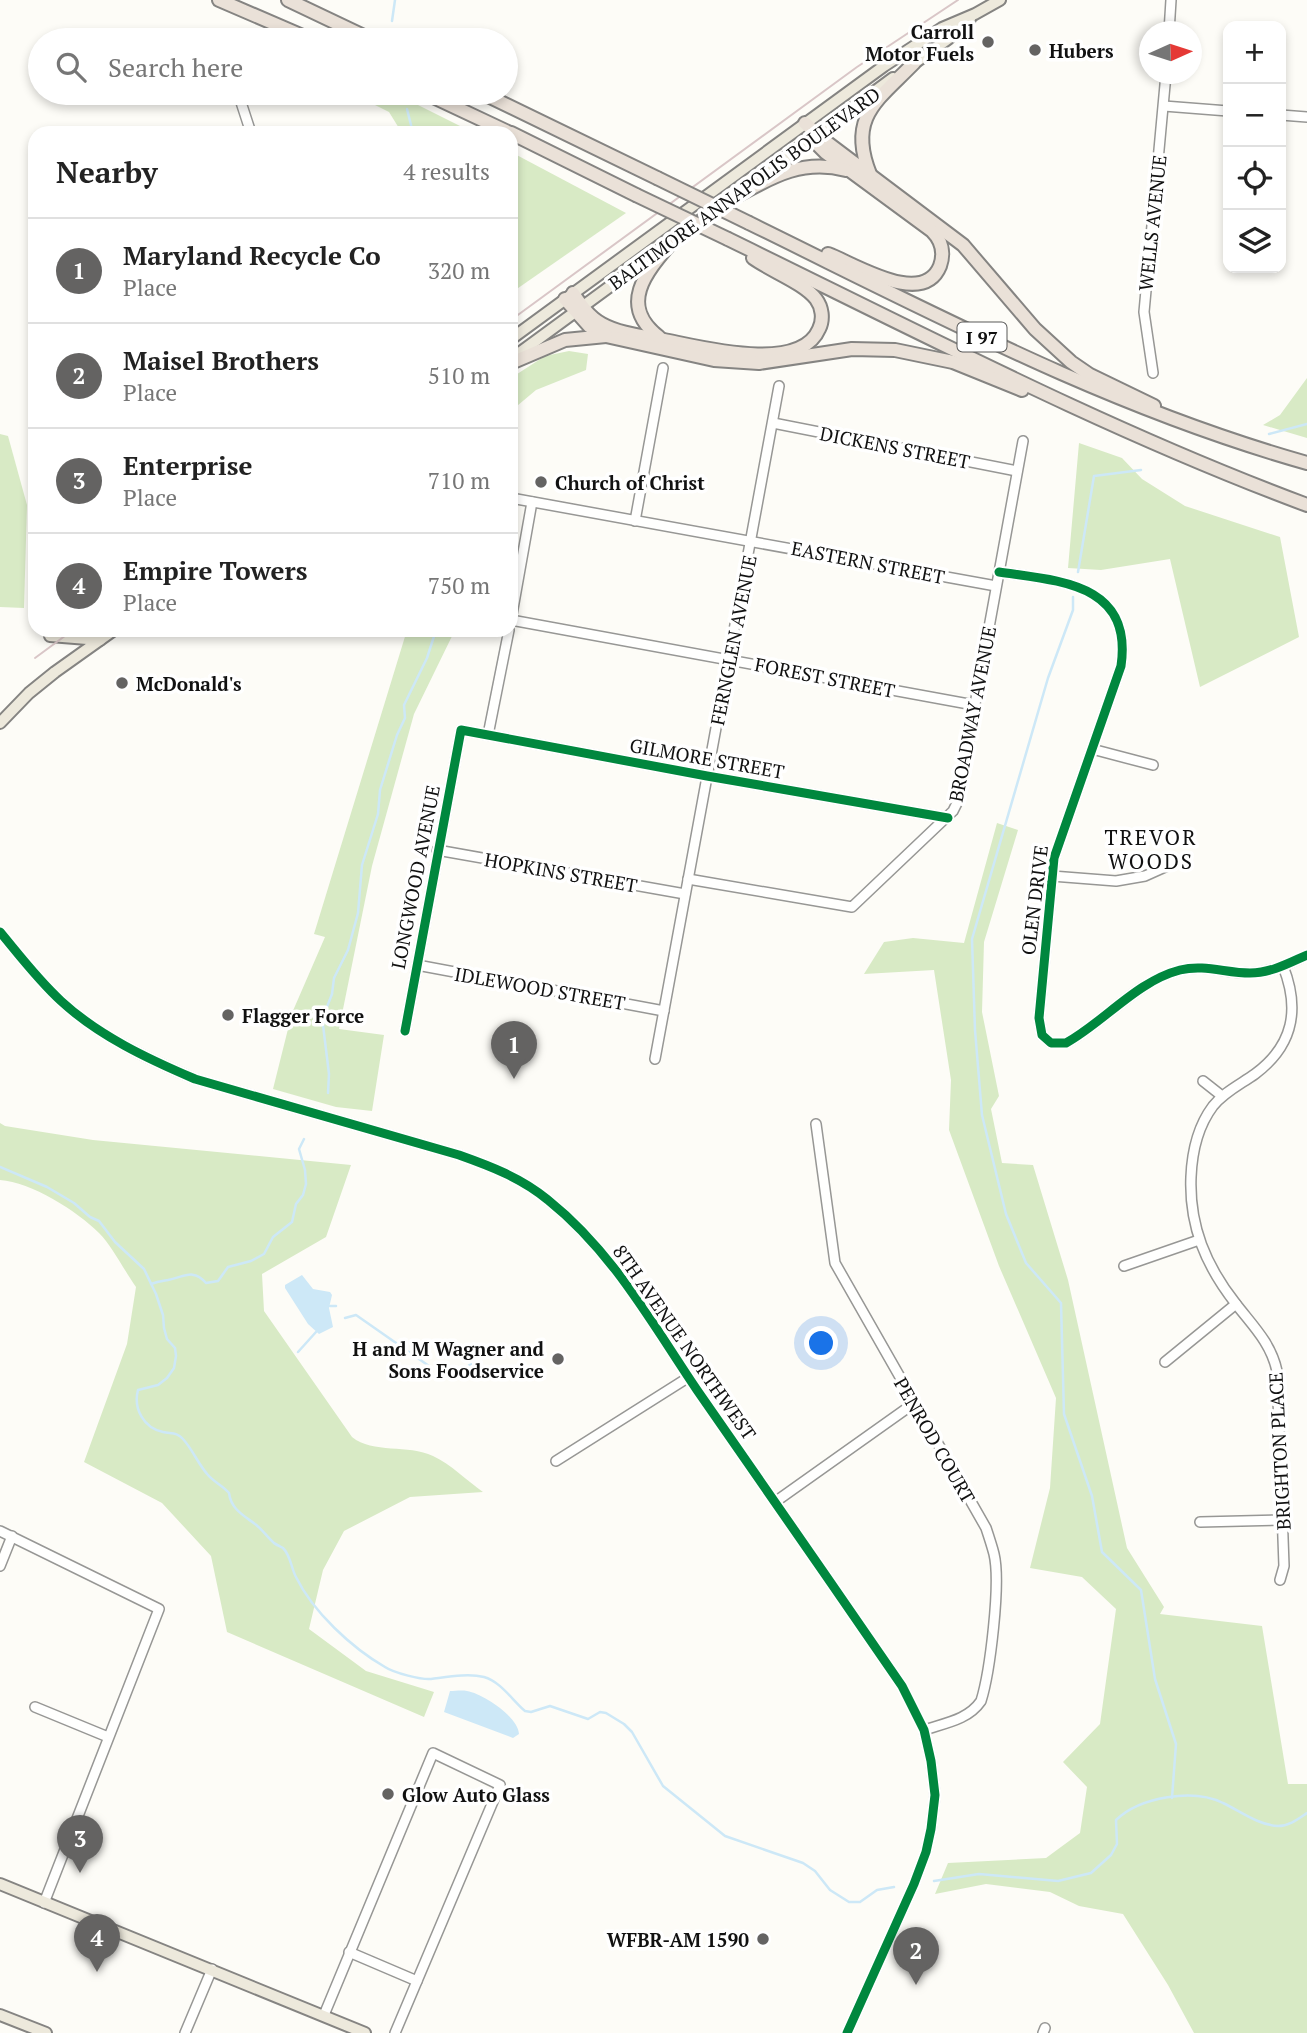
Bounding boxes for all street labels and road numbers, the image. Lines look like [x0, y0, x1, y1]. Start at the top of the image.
street label: BALTIMORE ANNAPOLIS BOULEVARD [603, 81, 885, 295]
street label: WELLS AVENUE [1132, 154, 1172, 292]
road number: I 97 [958, 323, 1006, 352]
street label: DICKENS STREET [818, 420, 972, 474]
street label: EASTERN STREET [789, 535, 947, 589]
street label: FERNGLEN AVENUE [704, 553, 762, 727]
street label: BROADWAY AVENUE [943, 624, 1001, 804]
street label: FOREST STREET [753, 651, 897, 703]
street label: GILMORE STREET [628, 732, 786, 784]
street label: LONGWOOD AVENUE [385, 783, 445, 971]
street label: OLEN DRIVE [1015, 844, 1053, 956]
street label: HOPKINS STREET [483, 846, 640, 898]
street label: IDLEWOOD STREET [453, 961, 628, 1015]
street label: 8TH AVENUE NORTHWEST [608, 1239, 762, 1445]
street label: BRIGHTON PLACE [1262, 1371, 1296, 1531]
street label: PENROD COURT [889, 1372, 981, 1508]

